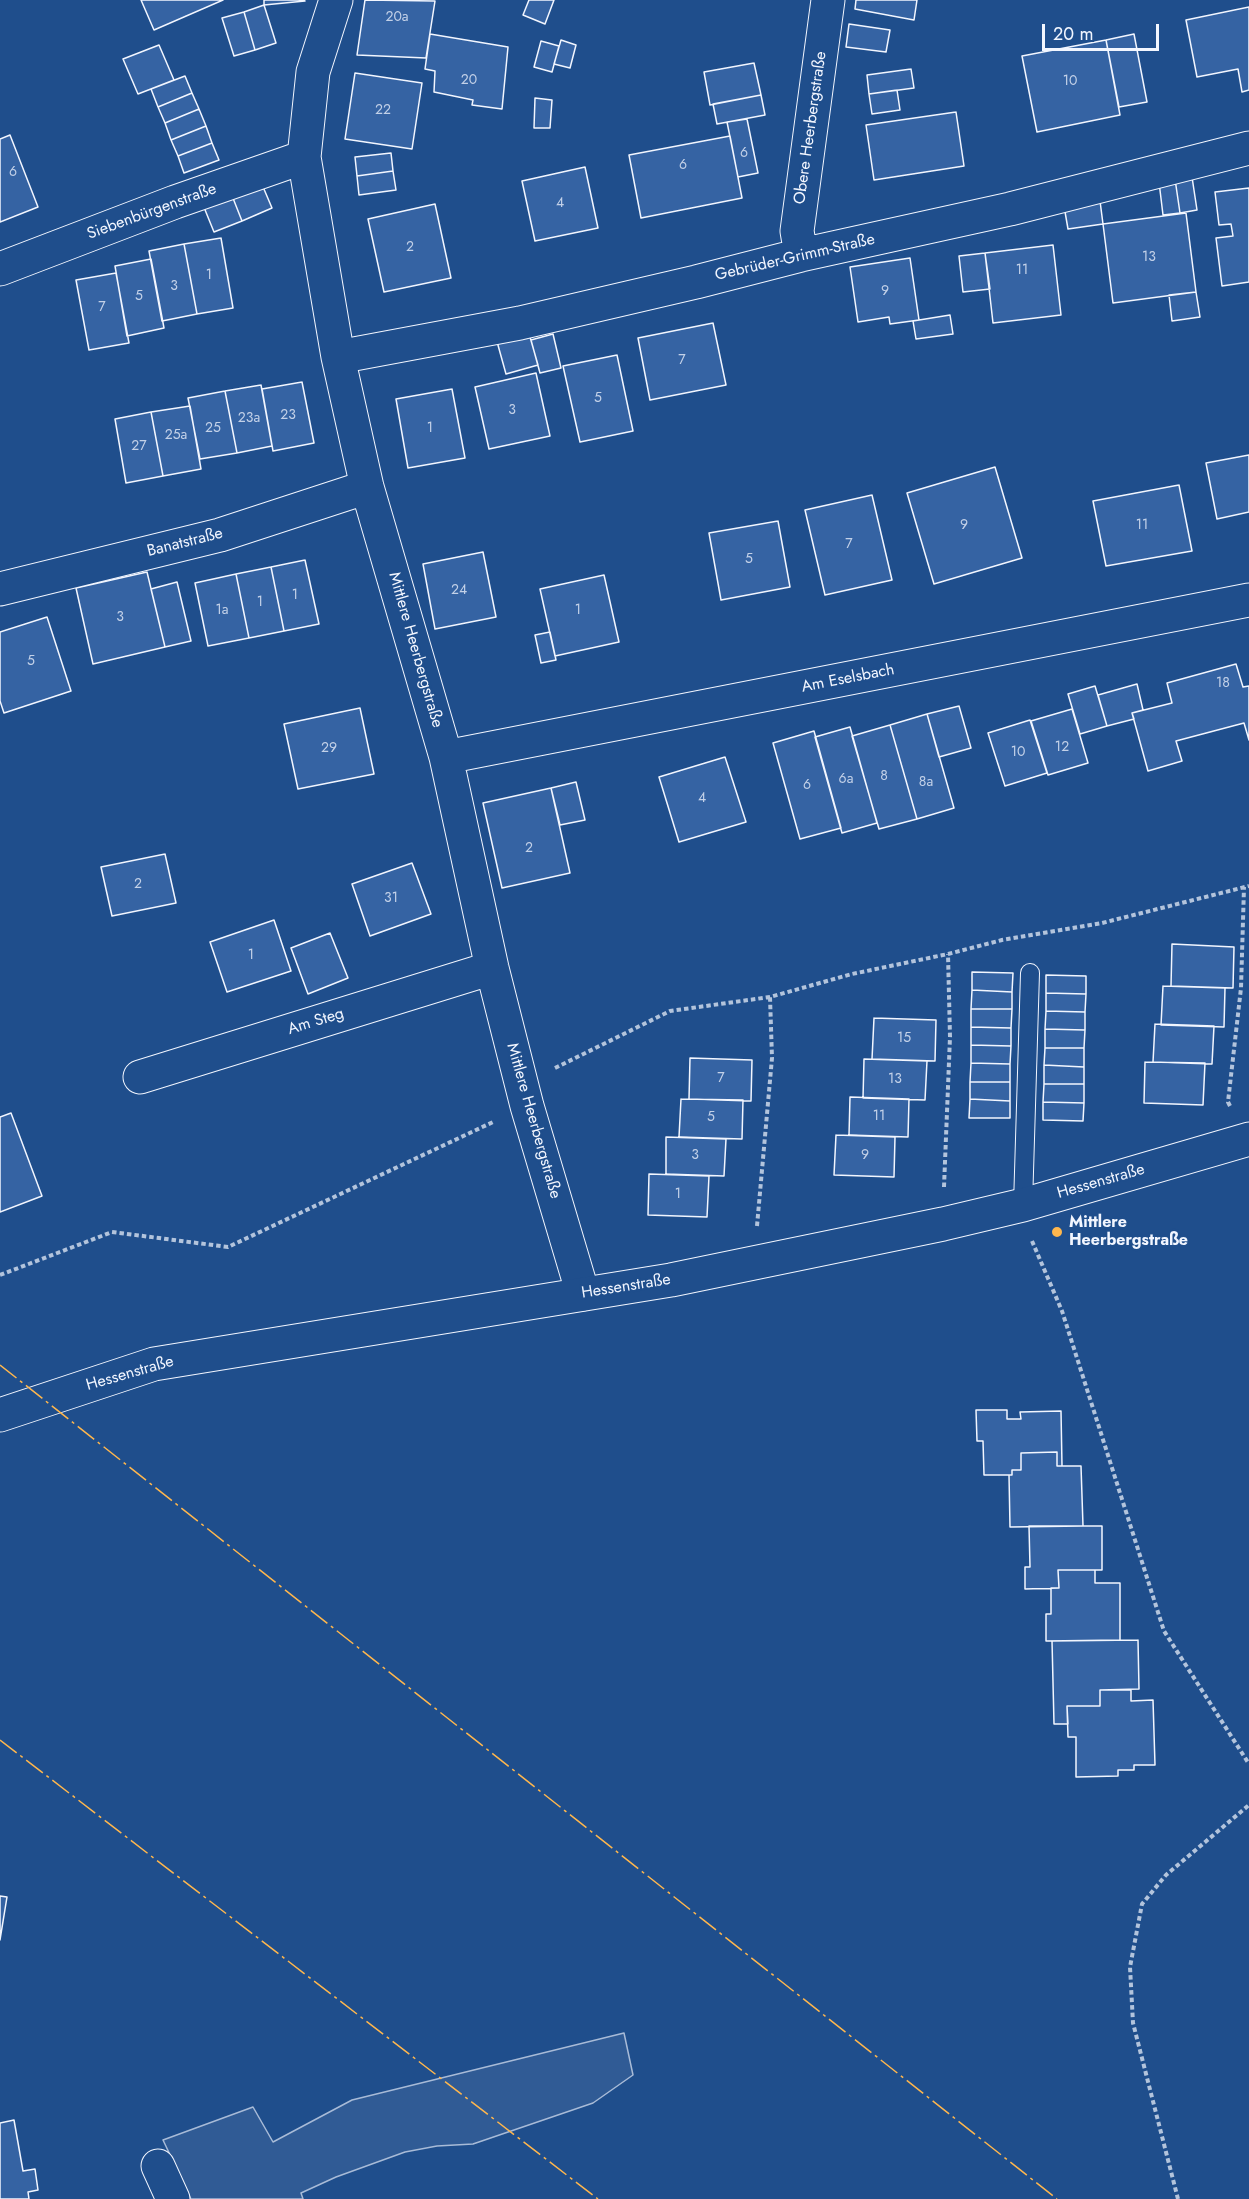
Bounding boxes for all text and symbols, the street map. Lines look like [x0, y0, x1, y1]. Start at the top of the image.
house number: 20a [385, 10, 409, 26]
scale bar [1045, 12, 1162, 50]
text: 20 m [1053, 21, 1093, 47]
street label: Obere Heerbergstraße [791, 50, 831, 206]
house number: 20 [461, 73, 477, 89]
house number: 10 [1063, 74, 1077, 90]
house number: 22 [375, 103, 391, 119]
house number: 6 [740, 146, 748, 162]
house number: 6 [679, 158, 687, 174]
house number: 6 [9, 165, 17, 181]
street label: Siebenbürgenstraße [85, 180, 219, 244]
house number: 4 [556, 196, 564, 212]
street label: Gebrüder-Grimm-Straße [713, 230, 877, 286]
house number: 2 [406, 240, 414, 256]
house number: 13 [1142, 250, 1156, 266]
house number: 11 [1016, 263, 1028, 279]
house number: 1 [206, 268, 212, 284]
house number: 3 [170, 279, 178, 295]
house number: 9 [881, 284, 889, 300]
house number: 5 [135, 289, 143, 305]
house number: 7 [98, 300, 106, 316]
house number: 7 [678, 353, 686, 369]
house number: 5 [594, 391, 602, 407]
house number: 3 [508, 403, 516, 419]
house number: 23 [280, 408, 296, 424]
house number: 23a [238, 411, 260, 427]
house number: 25 [205, 421, 221, 437]
house number: 1 [427, 421, 433, 437]
house number: 25a [165, 428, 187, 444]
house number: 27 [131, 439, 147, 455]
house number: 9 [960, 518, 968, 534]
house number: 11 [1136, 518, 1148, 534]
street label: Banatstraße [145, 524, 225, 562]
house number: 7 [845, 537, 853, 553]
house number: 5 [745, 552, 753, 568]
street label: Mittlere Heerbergstraße [384, 570, 446, 730]
house number: 24 [451, 583, 467, 599]
house number: 1 [292, 588, 298, 604]
house number: 1 [257, 595, 263, 611]
house number: 1a [215, 603, 229, 619]
house number: 1 [575, 603, 581, 619]
house number: 3 [116, 610, 124, 626]
house number: 5 [27, 654, 35, 670]
street label: Am Eselsbach [800, 661, 896, 697]
house number: 18 [1216, 676, 1230, 692]
house number: 12 [1055, 740, 1069, 756]
house number: 29 [321, 741, 337, 757]
house number: 10 [1011, 745, 1025, 761]
house number: 8 [880, 769, 888, 785]
house number: 6a [839, 772, 853, 788]
house number: 8a [919, 775, 933, 791]
house number: 6 [803, 778, 811, 794]
house number: 4 [698, 791, 706, 807]
house number: 2 [525, 841, 533, 857]
house number: 2 [134, 877, 142, 893]
house number: 31 [384, 891, 398, 907]
house number: 1 [248, 948, 254, 964]
street label: Am Steg [286, 1004, 346, 1040]
house number: 15 [897, 1031, 911, 1047]
street label: Mittlere Heerbergstraße [502, 1041, 564, 1201]
house number: 7 [717, 1071, 725, 1087]
house number: 13 [888, 1072, 902, 1088]
house number: 11 [873, 1109, 885, 1125]
house number: 5 [707, 1110, 715, 1126]
house number: 3 [691, 1148, 699, 1164]
house number: 9 [861, 1148, 869, 1164]
street label: Hessenstraße [1055, 1160, 1147, 1204]
house number: 1 [675, 1187, 681, 1203]
place label: Mittlere Heerbergstraße [1069, 1213, 1188, 1251]
marker: Mittlere Heerbergstraße [1050, 1225, 1064, 1239]
street label: Hessenstraße [580, 1270, 672, 1304]
street label: Hessenstraße [84, 1352, 176, 1396]

